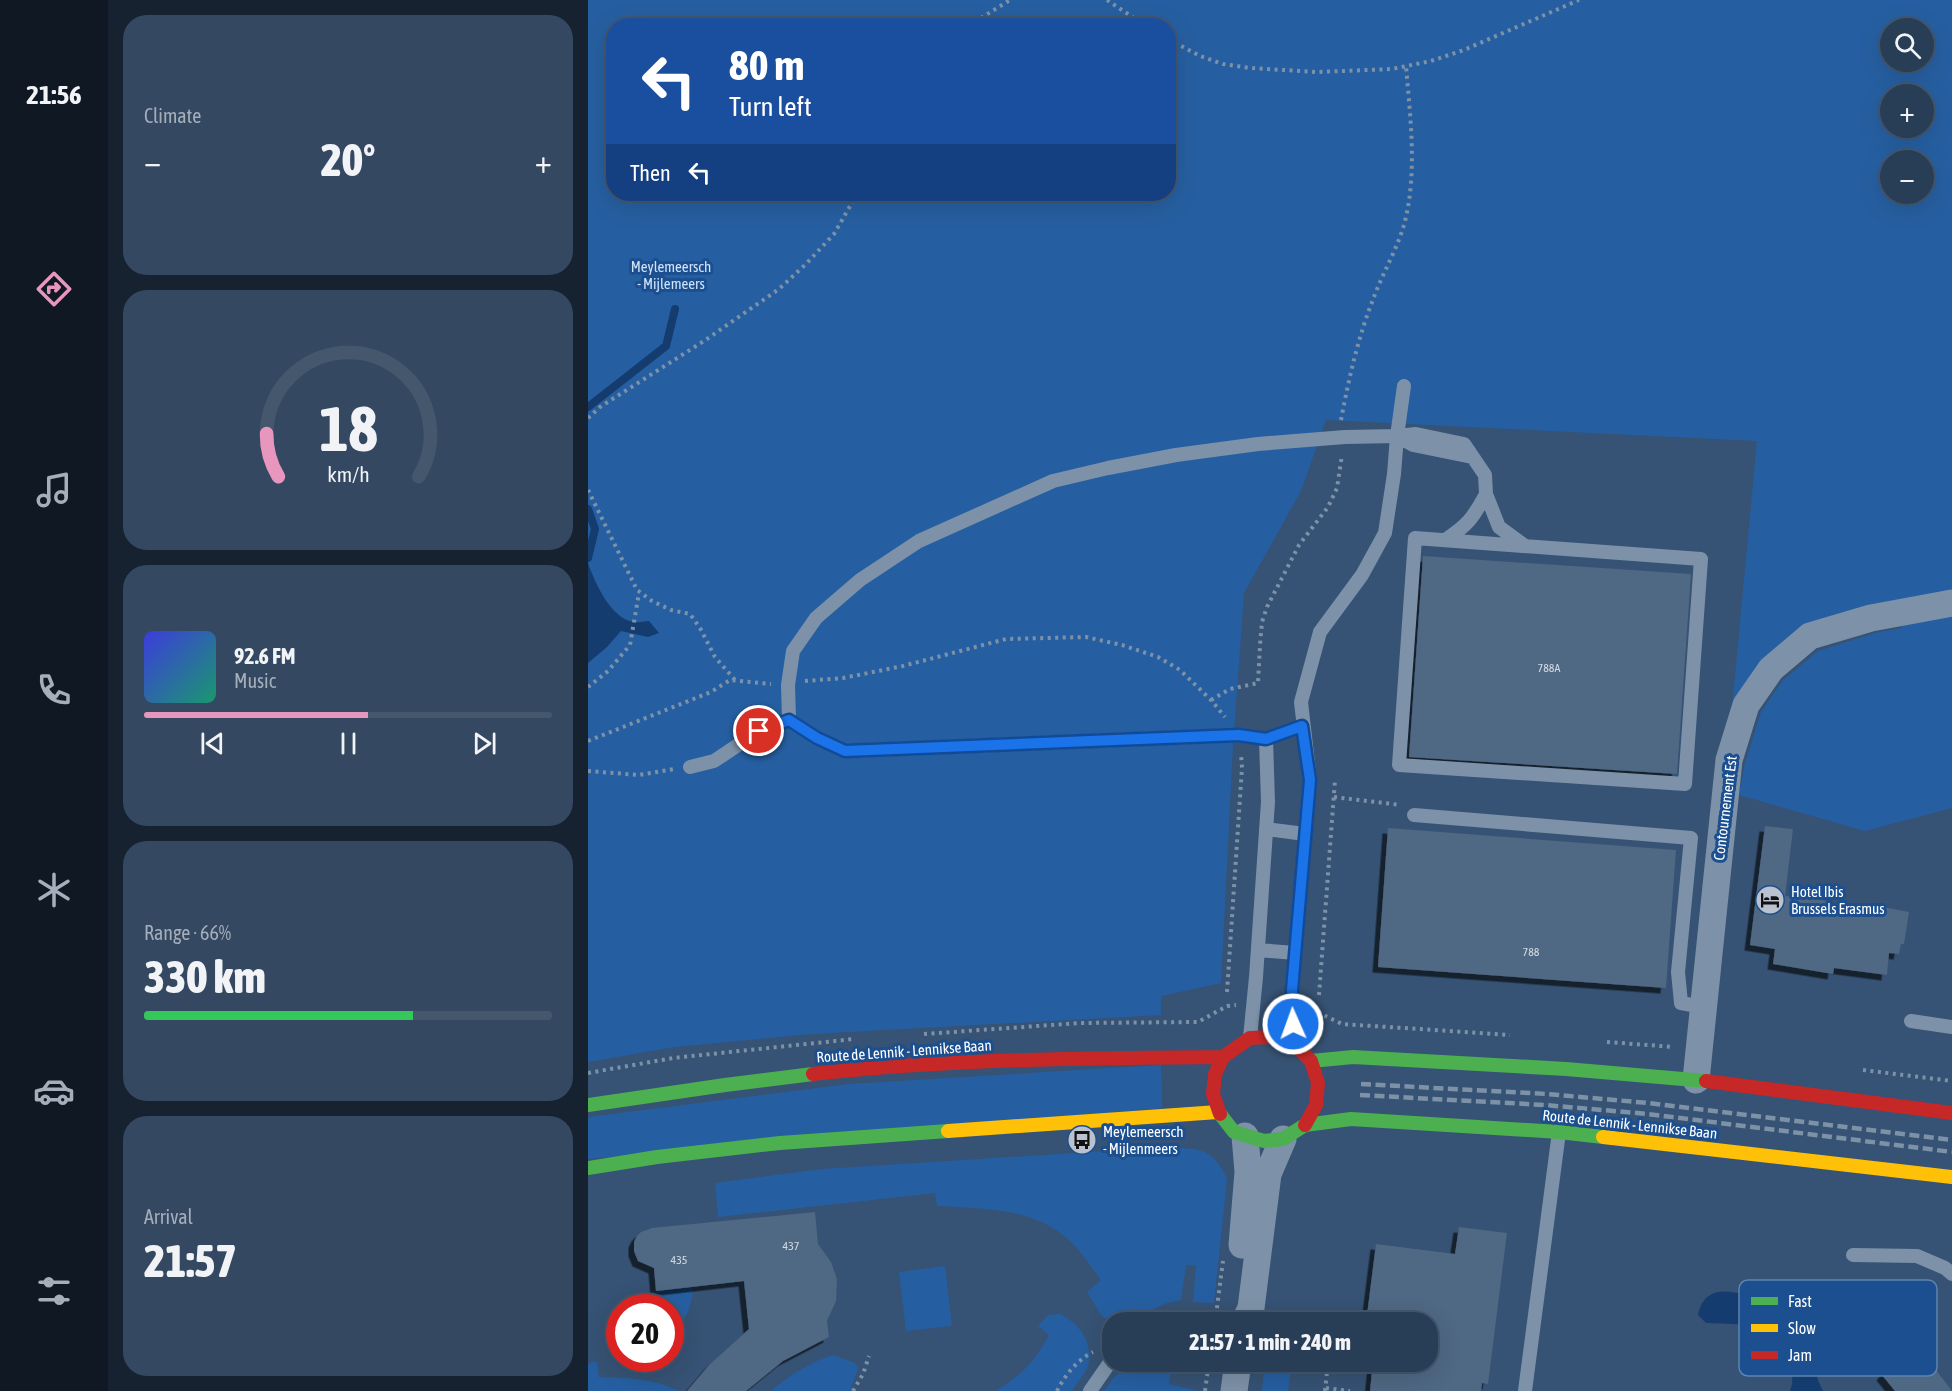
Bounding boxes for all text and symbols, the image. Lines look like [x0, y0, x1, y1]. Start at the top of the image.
map controls [1880, 18, 1934, 204]
button: search [1880, 18, 1934, 72]
text: 80 m [729, 41, 804, 89]
icon: left [630, 42, 708, 120]
text: 21:56 [26, 79, 82, 110]
button: + [1880, 84, 1934, 138]
text: Turn left [729, 91, 812, 122]
text: Climate [144, 104, 201, 127]
text: 20° [321, 134, 375, 186]
text: − [144, 142, 161, 180]
text: + [535, 142, 552, 180]
button: − [1880, 150, 1934, 204]
icon: left [683, 156, 716, 189]
text: Then [630, 160, 671, 186]
park label: Meylemeersch - Mijlemeers [631, 258, 711, 292]
icon: directions [33, 268, 75, 310]
text: 18 [319, 393, 377, 464]
text: km/h [327, 463, 369, 488]
icon: music [33, 469, 75, 511]
text: 92.6 FM [234, 643, 296, 669]
house number: 788A [1538, 661, 1561, 675]
icon: phone [33, 669, 75, 711]
text: Music [234, 669, 276, 692]
pin [733, 705, 784, 756]
icon: arrive [742, 714, 775, 747]
icon: previous [196, 727, 229, 760]
icon: pause [332, 727, 365, 760]
icon: next [468, 727, 501, 760]
street label: Contournement Est [1710, 755, 1740, 861]
icon: climate [33, 869, 75, 911]
place label: Hotel Ibis Brussels Erasmus [1791, 883, 1885, 917]
hotel icon: Hotel Ibis Brussels Erasmus [1754, 884, 1786, 916]
text: Range · 66% [144, 921, 231, 944]
house number: 788 [1523, 945, 1540, 959]
text: 330 km [144, 951, 266, 1003]
position arrow [1261, 992, 1325, 1056]
street label: Route de Lennik - Lennikse Baan [816, 1036, 992, 1066]
icon: car [33, 1070, 75, 1112]
street label: Route de Lennik - Lennikse Baan [1542, 1106, 1718, 1142]
place label: Meylemeersch - Mijlenmeers [1103, 1123, 1183, 1157]
bus stop icon: Meylemeersch - Mijlenmeers [1066, 1124, 1098, 1156]
text: Arrival [144, 1205, 193, 1228]
text: 21:57 [144, 1235, 237, 1287]
house number: 437 [783, 1239, 800, 1253]
house number: 435 [671, 1253, 687, 1267]
icon: filters [33, 1270, 75, 1312]
legend [1739, 1280, 1937, 1376]
text: Fast [1788, 1292, 1812, 1310]
speed limit sign: 20 [606, 1294, 684, 1372]
text: Slow [1788, 1319, 1816, 1337]
text: 21:57 · 1 min · 240 m [1189, 1329, 1351, 1355]
text: Jam [1788, 1346, 1812, 1364]

